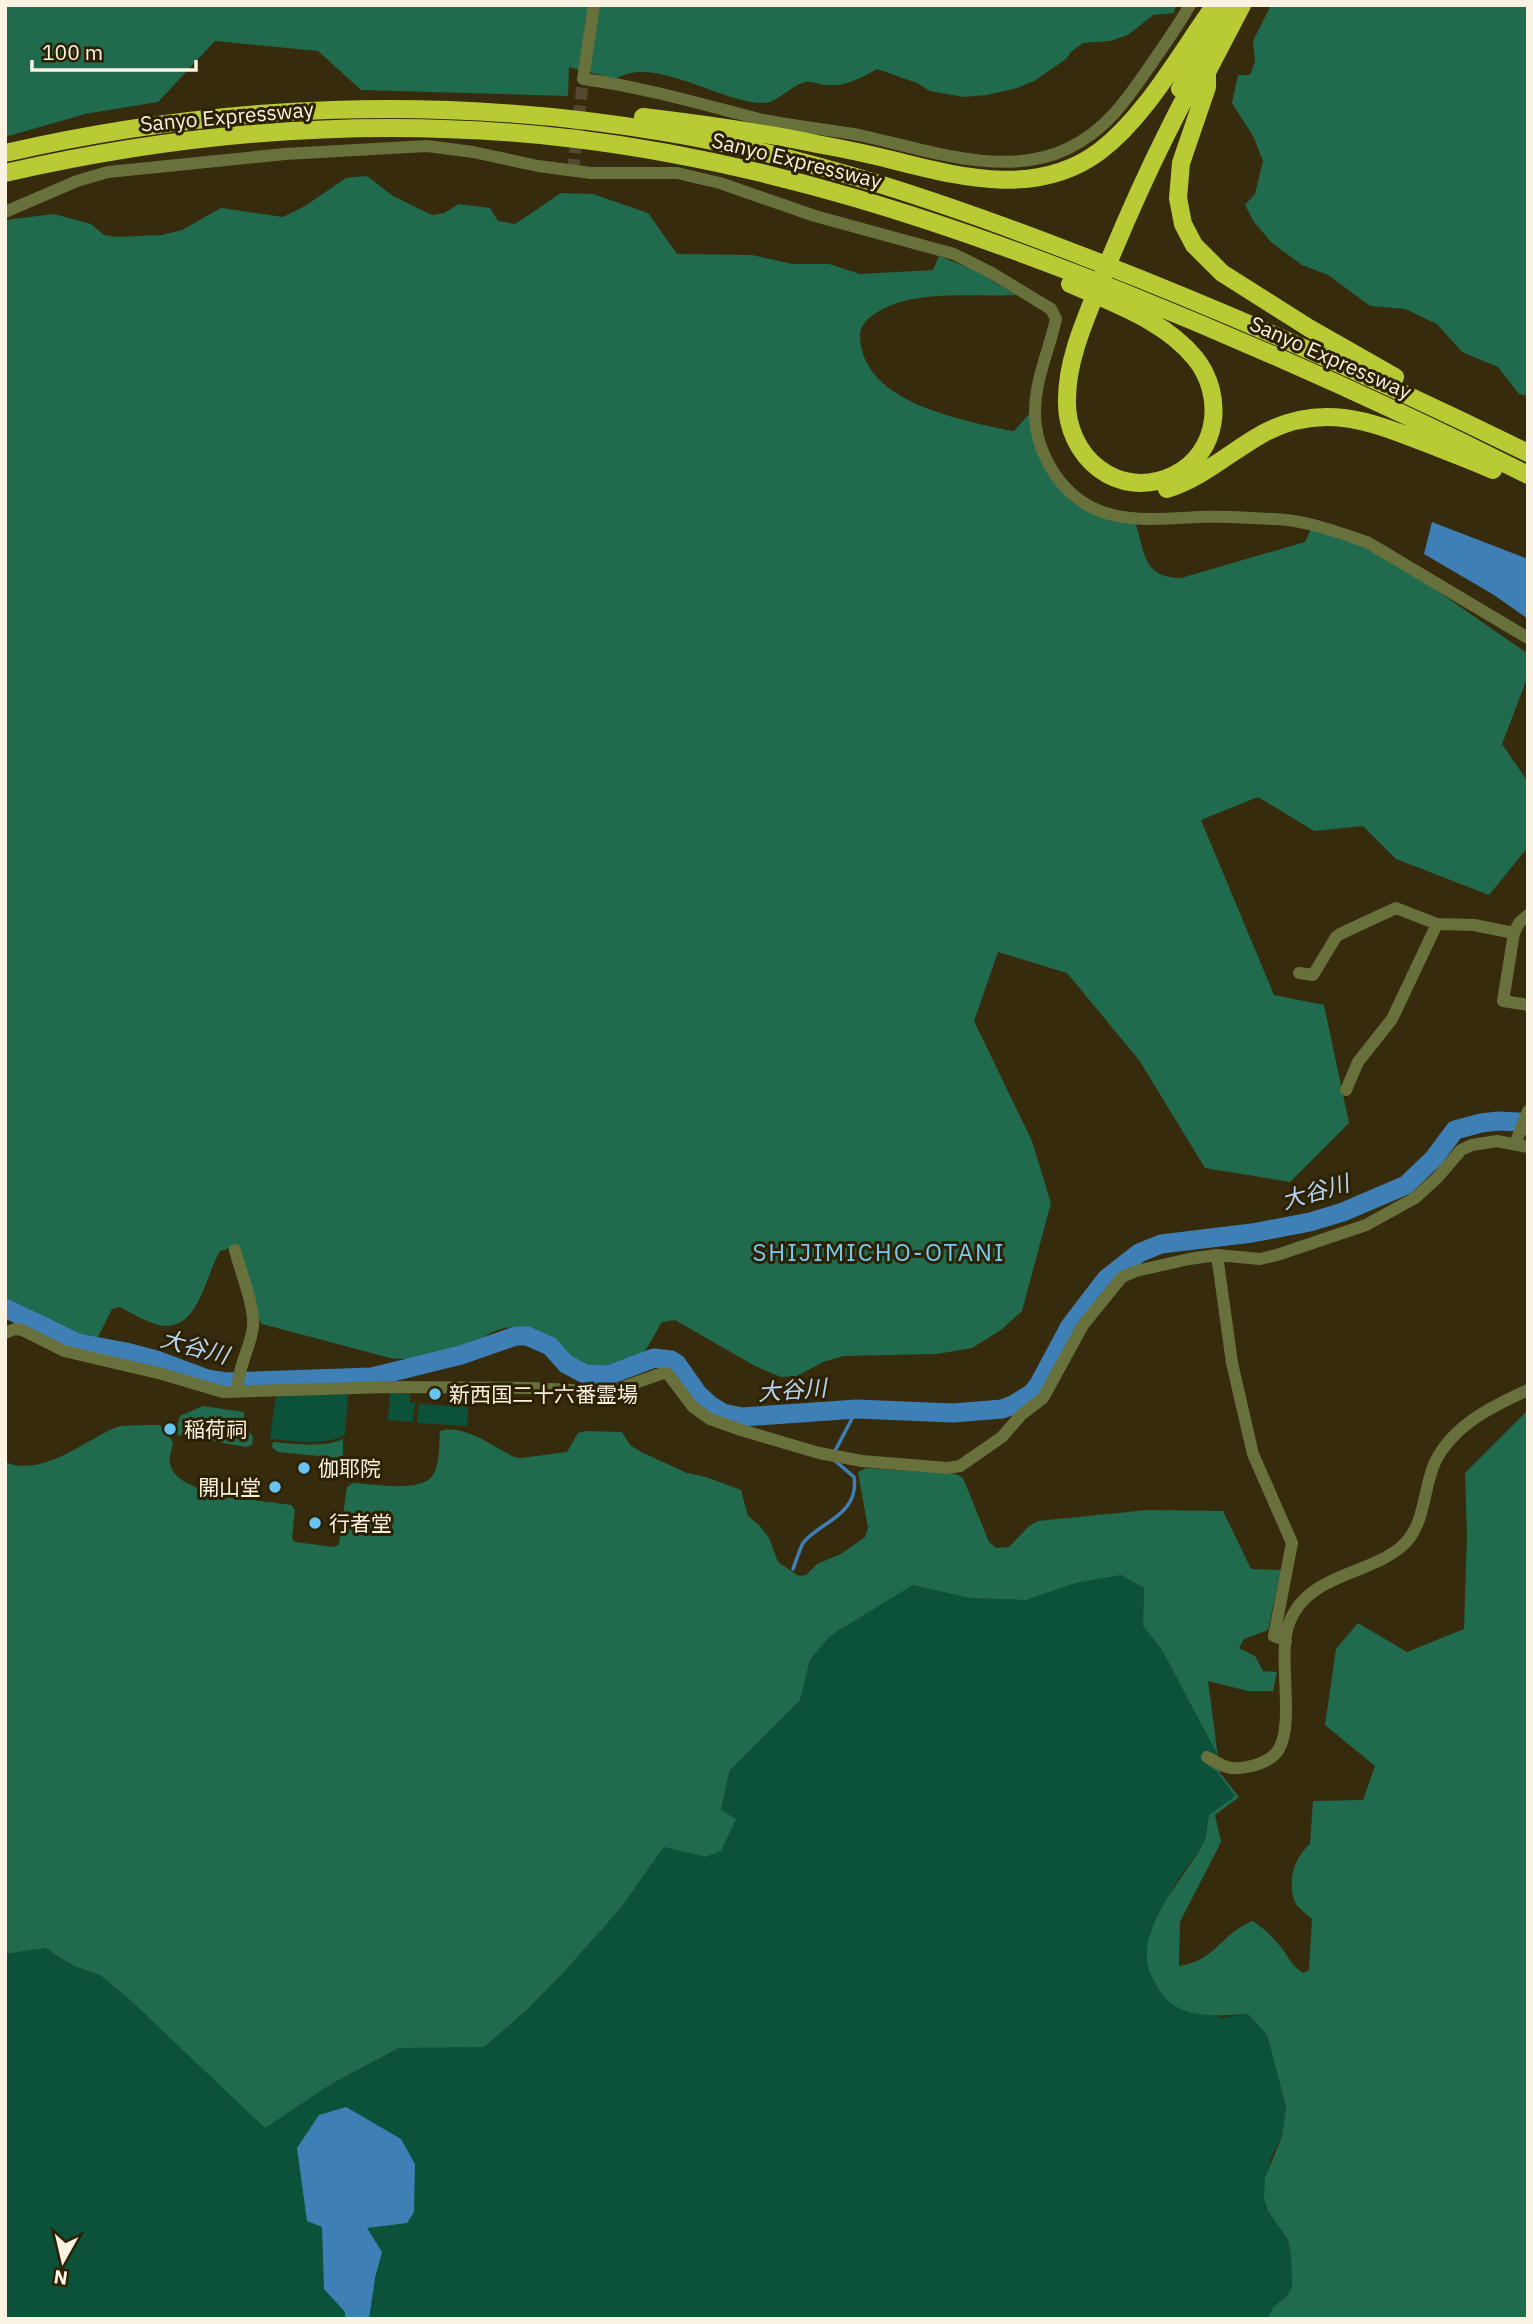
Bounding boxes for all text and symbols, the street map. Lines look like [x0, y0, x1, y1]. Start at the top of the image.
scale bar [32, 28, 196, 72]
text: 100 m [42, 38, 103, 66]
street label: Sanyo Expressway [139, 94, 315, 138]
street label: Sanyo Expressway [709, 125, 885, 195]
street label: Sanyo Expressway [1246, 309, 1417, 405]
water label: 大谷川 [1278, 1166, 1355, 1215]
district label: SHIJIMICHO-OTANI [752, 1236, 1006, 1268]
water label: 大谷川 [158, 1323, 235, 1370]
water label: 大谷川 [757, 1371, 830, 1406]
place label: 新西国二十六番霊場 [449, 1380, 638, 1408]
marker: 新西国二十六番霊場 [427, 1386, 443, 1402]
place label: 稲荷祠 [184, 1415, 247, 1443]
marker: 稲荷祠 [162, 1421, 178, 1437]
place label: 伽耶院 [318, 1454, 381, 1482]
marker: 伽耶院 [296, 1460, 312, 1476]
place label: 開山堂 [198, 1473, 261, 1501]
marker: 開山堂 [267, 1479, 283, 1495]
place label: 行者堂 [329, 1509, 392, 1537]
marker: 行者堂 [307, 1515, 323, 1531]
north arrow [28, 2226, 98, 2296]
text: N [52, 2265, 69, 2291]

